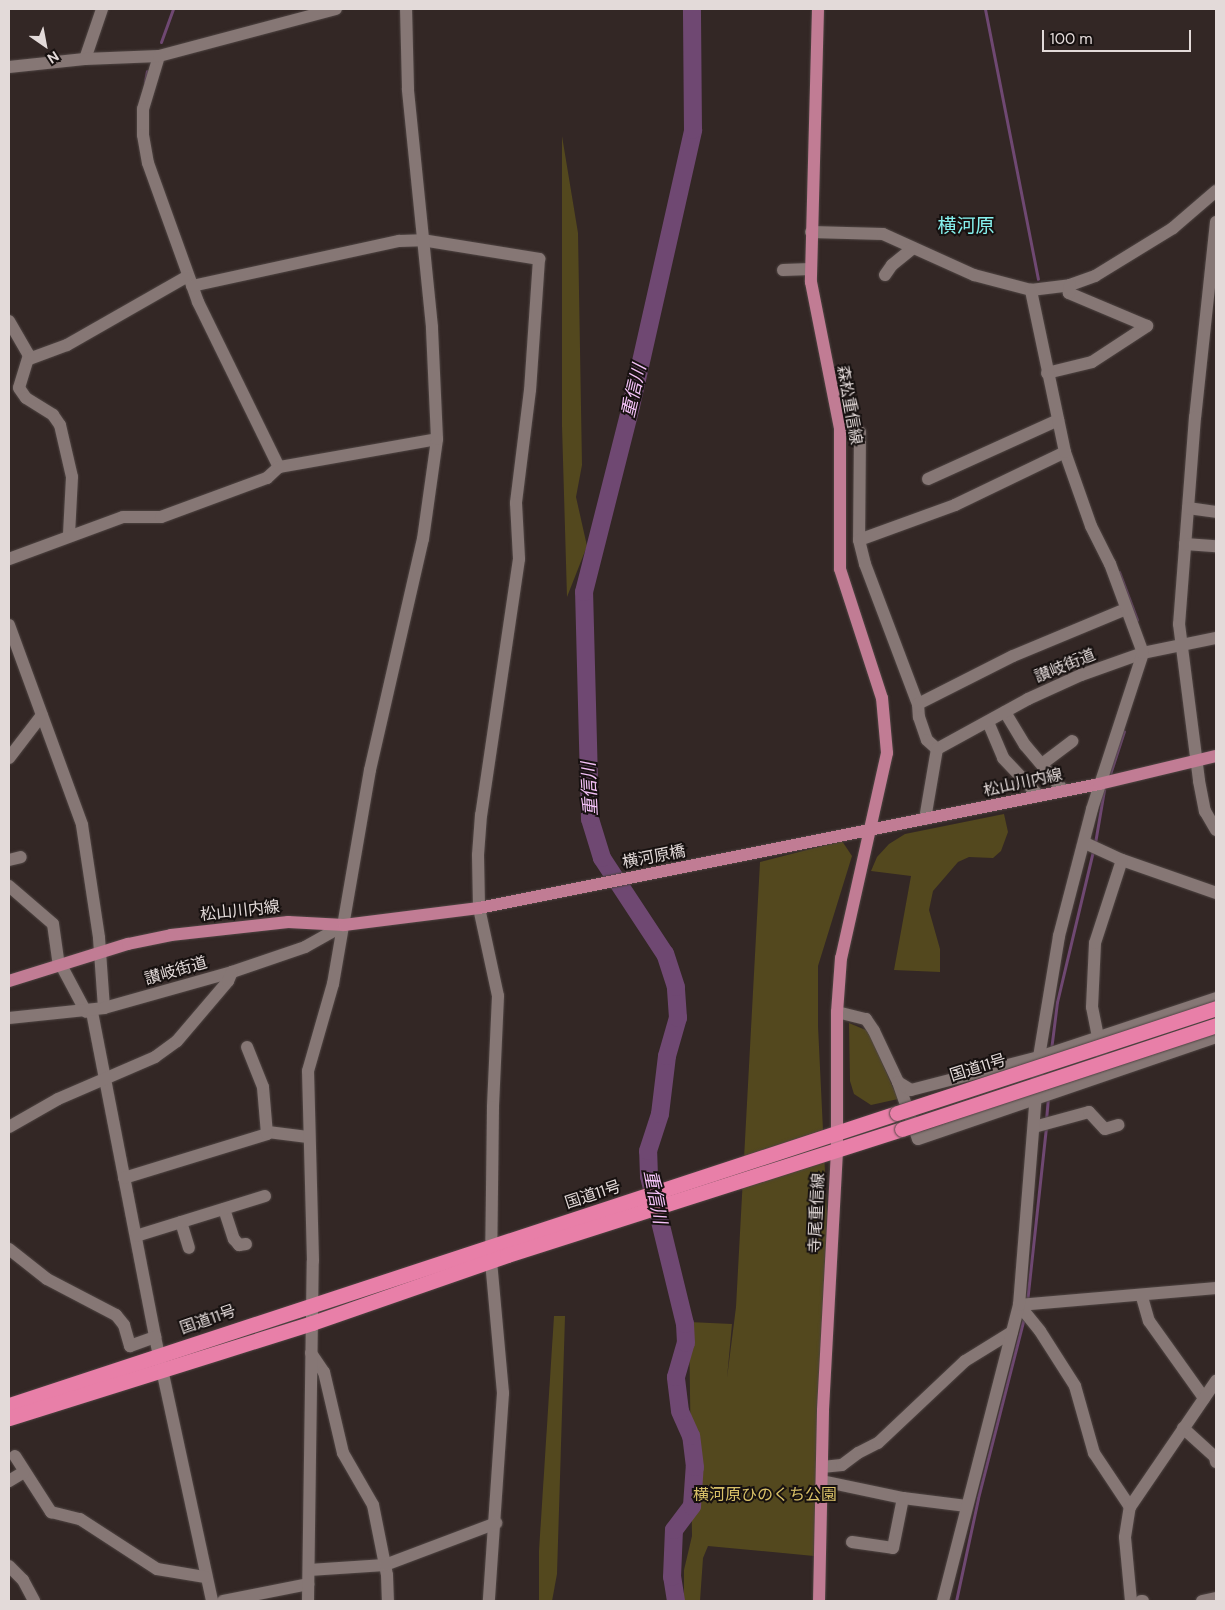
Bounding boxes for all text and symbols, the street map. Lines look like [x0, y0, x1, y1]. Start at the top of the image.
north arrow [20, 20, 70, 70]
scale bar [1045, 20, 1194, 52]
text: 100 m [1050, 29, 1093, 49]
text: N [44, 47, 62, 68]
district label: 横河原 [938, 215, 994, 237]
water label: 重信川 [617, 362, 651, 420]
street label: 森松重信線 [833, 364, 865, 446]
street label: 讃岐街道 [1032, 645, 1098, 687]
water label: 重信川 [578, 761, 602, 817]
street label: 松山川内線 [982, 765, 1064, 801]
street label: 横河原橋 [621, 841, 687, 873]
street label: 松山川内線 [199, 897, 281, 925]
street label: 讃岐街道 [143, 953, 209, 989]
street label: 国道11号 [947, 1050, 1009, 1086]
water label: 重信川 [639, 1168, 671, 1226]
street label: 寺尾重信線 [805, 1173, 829, 1253]
street label: 国道11号 [562, 1177, 624, 1213]
street label: 国道11号 [177, 1301, 239, 1339]
park label: 横河原ひのくち公園 [693, 1485, 837, 1505]

